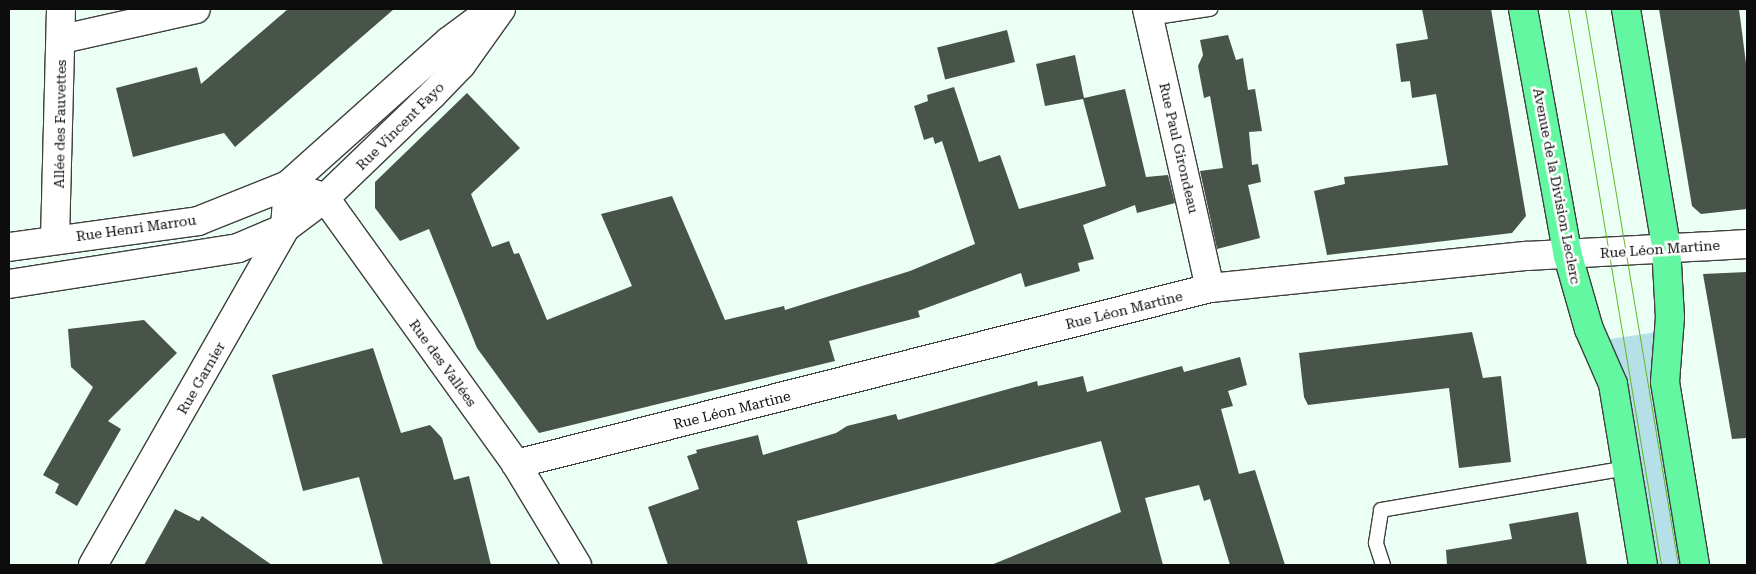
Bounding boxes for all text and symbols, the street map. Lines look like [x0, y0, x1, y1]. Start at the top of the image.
street label: Allée des Fauvettes [50, 59, 70, 189]
street label: Rue Vincent Fayo [353, 79, 447, 173]
street label: Rue Paul Girondeau [1156, 81, 1202, 215]
street label: Avenue de la Division Leclerc [1530, 87, 1584, 285]
street label: Rue Henri Marrou [75, 211, 197, 245]
street label: Rue Léon Martine [1599, 236, 1721, 262]
street label: Rue Léon Martine [1064, 287, 1184, 333]
street label: Rue des Vallées [406, 316, 480, 410]
street label: Rue Garnier [174, 339, 228, 417]
street label: Rue Léon Martine [672, 387, 792, 433]

